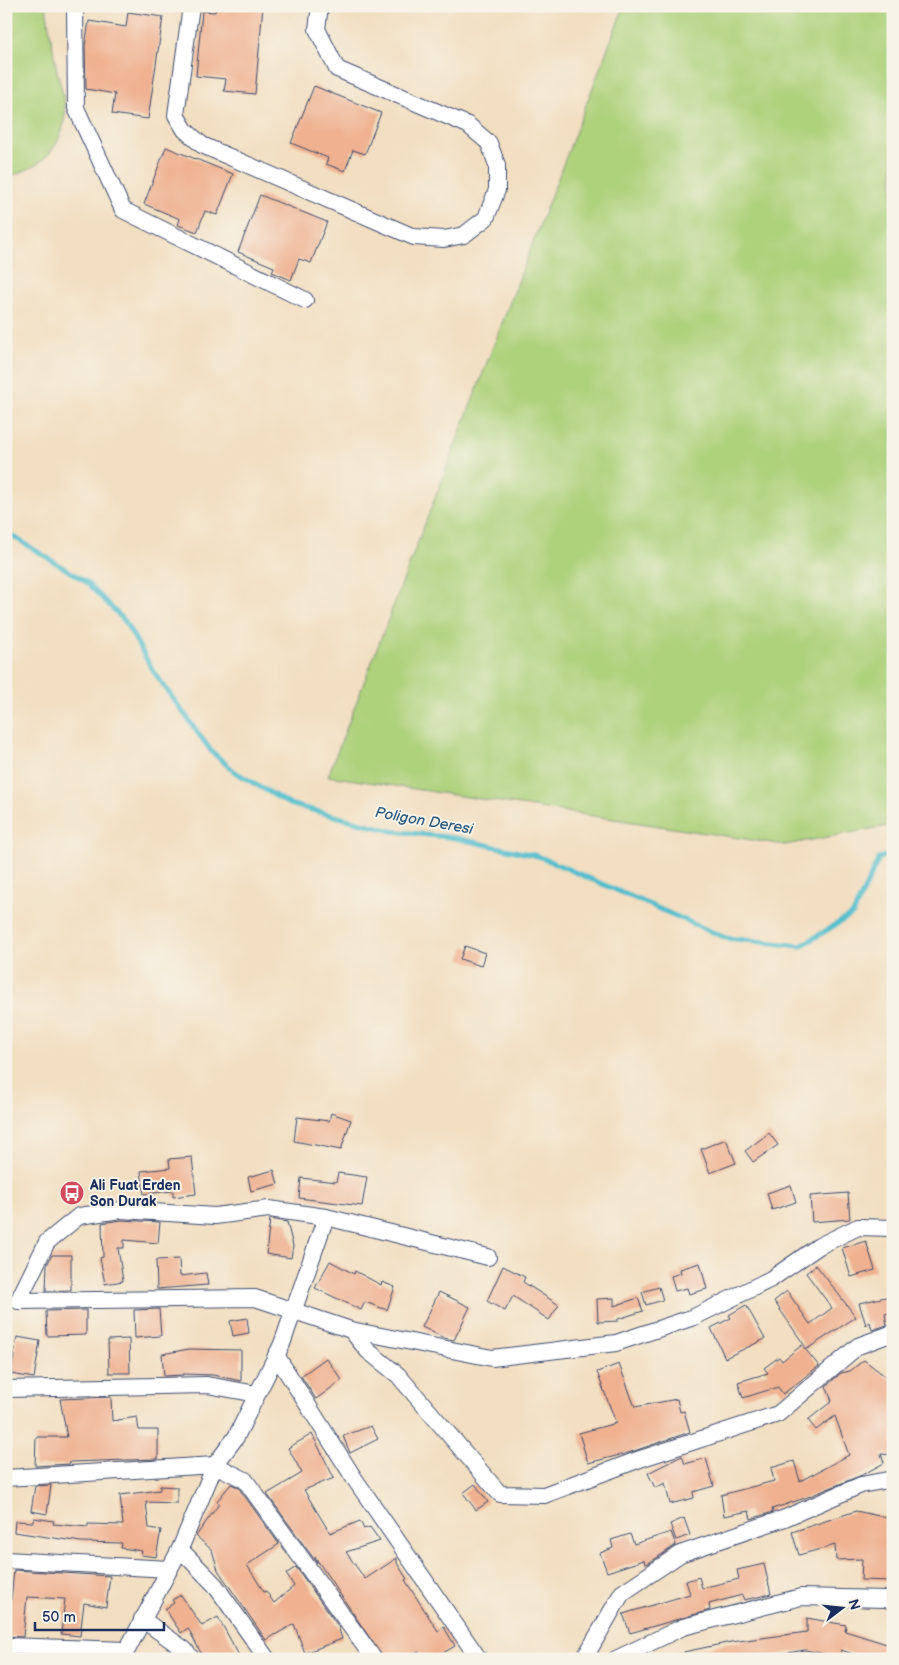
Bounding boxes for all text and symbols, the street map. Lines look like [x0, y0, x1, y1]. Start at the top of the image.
water label: Poligon Deresi [374, 803, 475, 839]
place label: Ali Fuat Erden Son Durak [89, 1177, 181, 1210]
bus stop icon: Ali Fuat Erden Son Durak [59, 1180, 85, 1206]
north arrow [816, 1582, 866, 1632]
text: N [844, 1597, 864, 1612]
scale bar [35, 1600, 164, 1632]
text: 50 m [42, 1608, 76, 1627]

